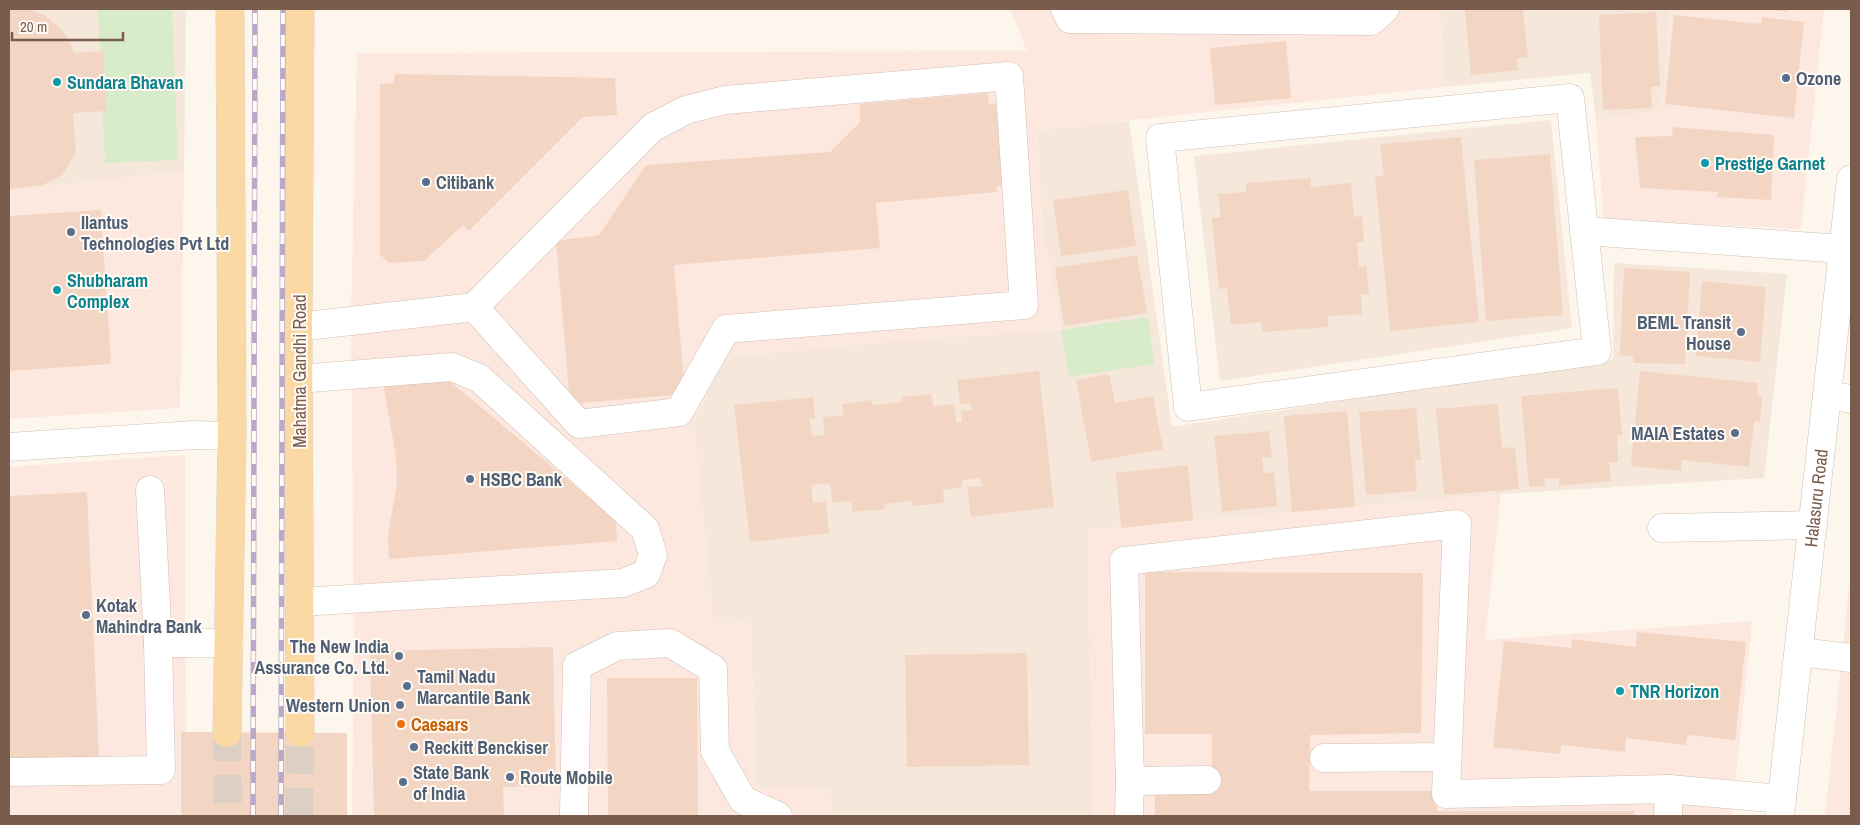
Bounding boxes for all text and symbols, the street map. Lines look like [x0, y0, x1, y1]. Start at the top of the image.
scale bar [12, 10, 124, 42]
text: 20 m [20, 16, 47, 37]
place label: Ozone [1796, 66, 1841, 91]
place label: Sundara Bhavan [67, 70, 183, 95]
marker: Ozone [1780, 72, 1792, 84]
marker: Sundara Bhavan [51, 76, 63, 88]
place label: Prestige Garnet [1715, 151, 1825, 176]
marker: Prestige Garnet [1699, 157, 1711, 169]
place label: Citibank [436, 170, 495, 195]
marker: Citibank [420, 176, 432, 188]
place label: Ilantus Technologies Pvt Ltd [81, 210, 229, 256]
marker: Ilantus Technologies Pvt Ltd [65, 226, 77, 238]
place label: Shubharam Complex [67, 268, 148, 314]
marker: Shubharam Complex [51, 284, 63, 296]
street label: Mahatma Gandhi Road [287, 294, 312, 448]
place label: BEML Transit House [1637, 310, 1731, 356]
marker: BEML Transit House [1735, 326, 1747, 338]
place label: MAIA Estates [1631, 421, 1725, 446]
marker: MAIA Estates [1729, 427, 1741, 439]
street label: Halasuru Road [1798, 448, 1833, 548]
place label: HSBC Bank [480, 467, 563, 492]
marker: HSBC Bank [464, 473, 476, 485]
place label: Kotak Mahindra Bank [96, 593, 203, 639]
marker: Kotak Mahindra Bank [80, 609, 92, 621]
place label: The New India Assurance Co. Ltd. [254, 634, 390, 680]
marker: The New India Assurance Co. Ltd. [393, 650, 405, 662]
place label: Tamil Nadu Marcantile Bank [417, 664, 531, 710]
place label: TNR Horizon [1630, 679, 1719, 704]
marker: Tamil Nadu Marcantile Bank [401, 680, 413, 692]
marker: TNR Horizon [1614, 685, 1626, 697]
place label: Western Union [286, 693, 390, 718]
marker: Western Union [394, 699, 406, 711]
place label: Caesars [411, 712, 468, 737]
marker: Caesars [395, 718, 407, 730]
place label: Reckitt Benckiser [424, 735, 548, 760]
marker: Reckitt Benckiser [408, 741, 420, 753]
place label: State Bank of India [413, 760, 490, 806]
place label: Route Mobile [520, 765, 613, 790]
marker: Route Mobile [504, 771, 516, 783]
marker: State Bank of India [397, 776, 409, 788]

